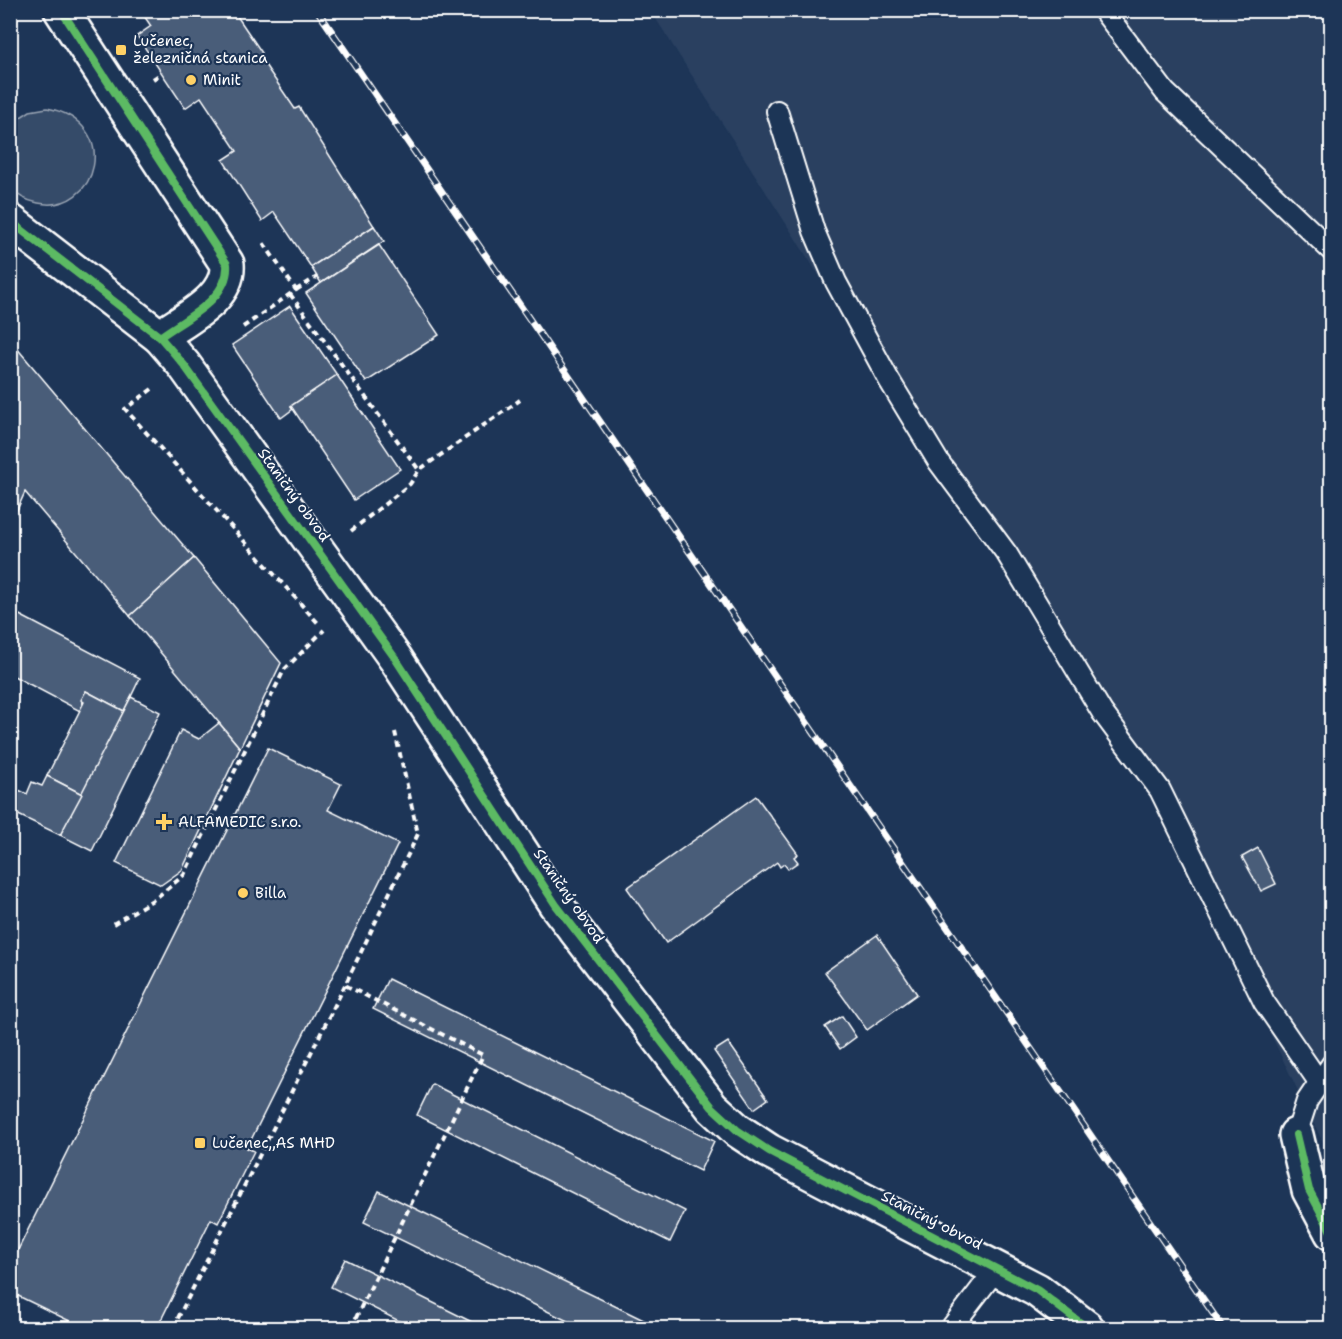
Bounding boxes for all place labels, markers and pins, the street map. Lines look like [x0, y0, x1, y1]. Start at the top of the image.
place label: Lučenec, železničná stanica [133, 31, 268, 68]
marker: Lučenec, železničná stanica [114, 43, 128, 57]
place label: Minit [203, 70, 241, 90]
marker: Minit [184, 73, 198, 87]
place label: ALFAMEDIC s.r.o. [178, 812, 302, 832]
marker: ALFAMEDIC s.r.o. [155, 813, 173, 831]
place label: Billa [255, 883, 287, 903]
marker: Billa [236, 886, 250, 900]
place label: Lučenec,,AS MHD [212, 1133, 335, 1153]
marker: Lučenec,,AS MHD [193, 1136, 207, 1150]

